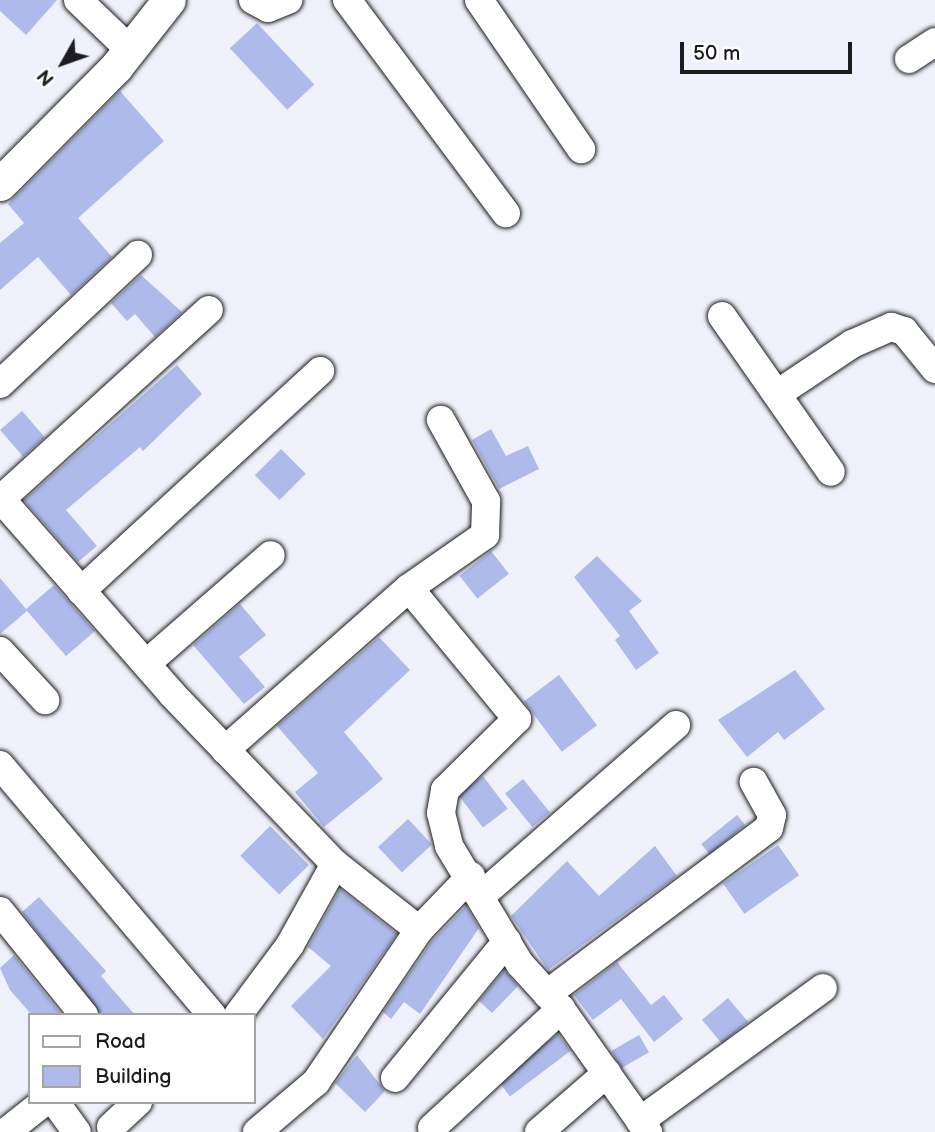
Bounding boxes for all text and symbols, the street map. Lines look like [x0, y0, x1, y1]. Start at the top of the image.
north arrow [28, 28, 98, 98]
scale bar [683, 28, 855, 72]
text: 50 m [693, 41, 740, 66]
text: N [33, 64, 60, 90]
legend [28, 1013, 256, 1104]
text: Road [95, 1029, 146, 1054]
text: Building [95, 1064, 171, 1089]

